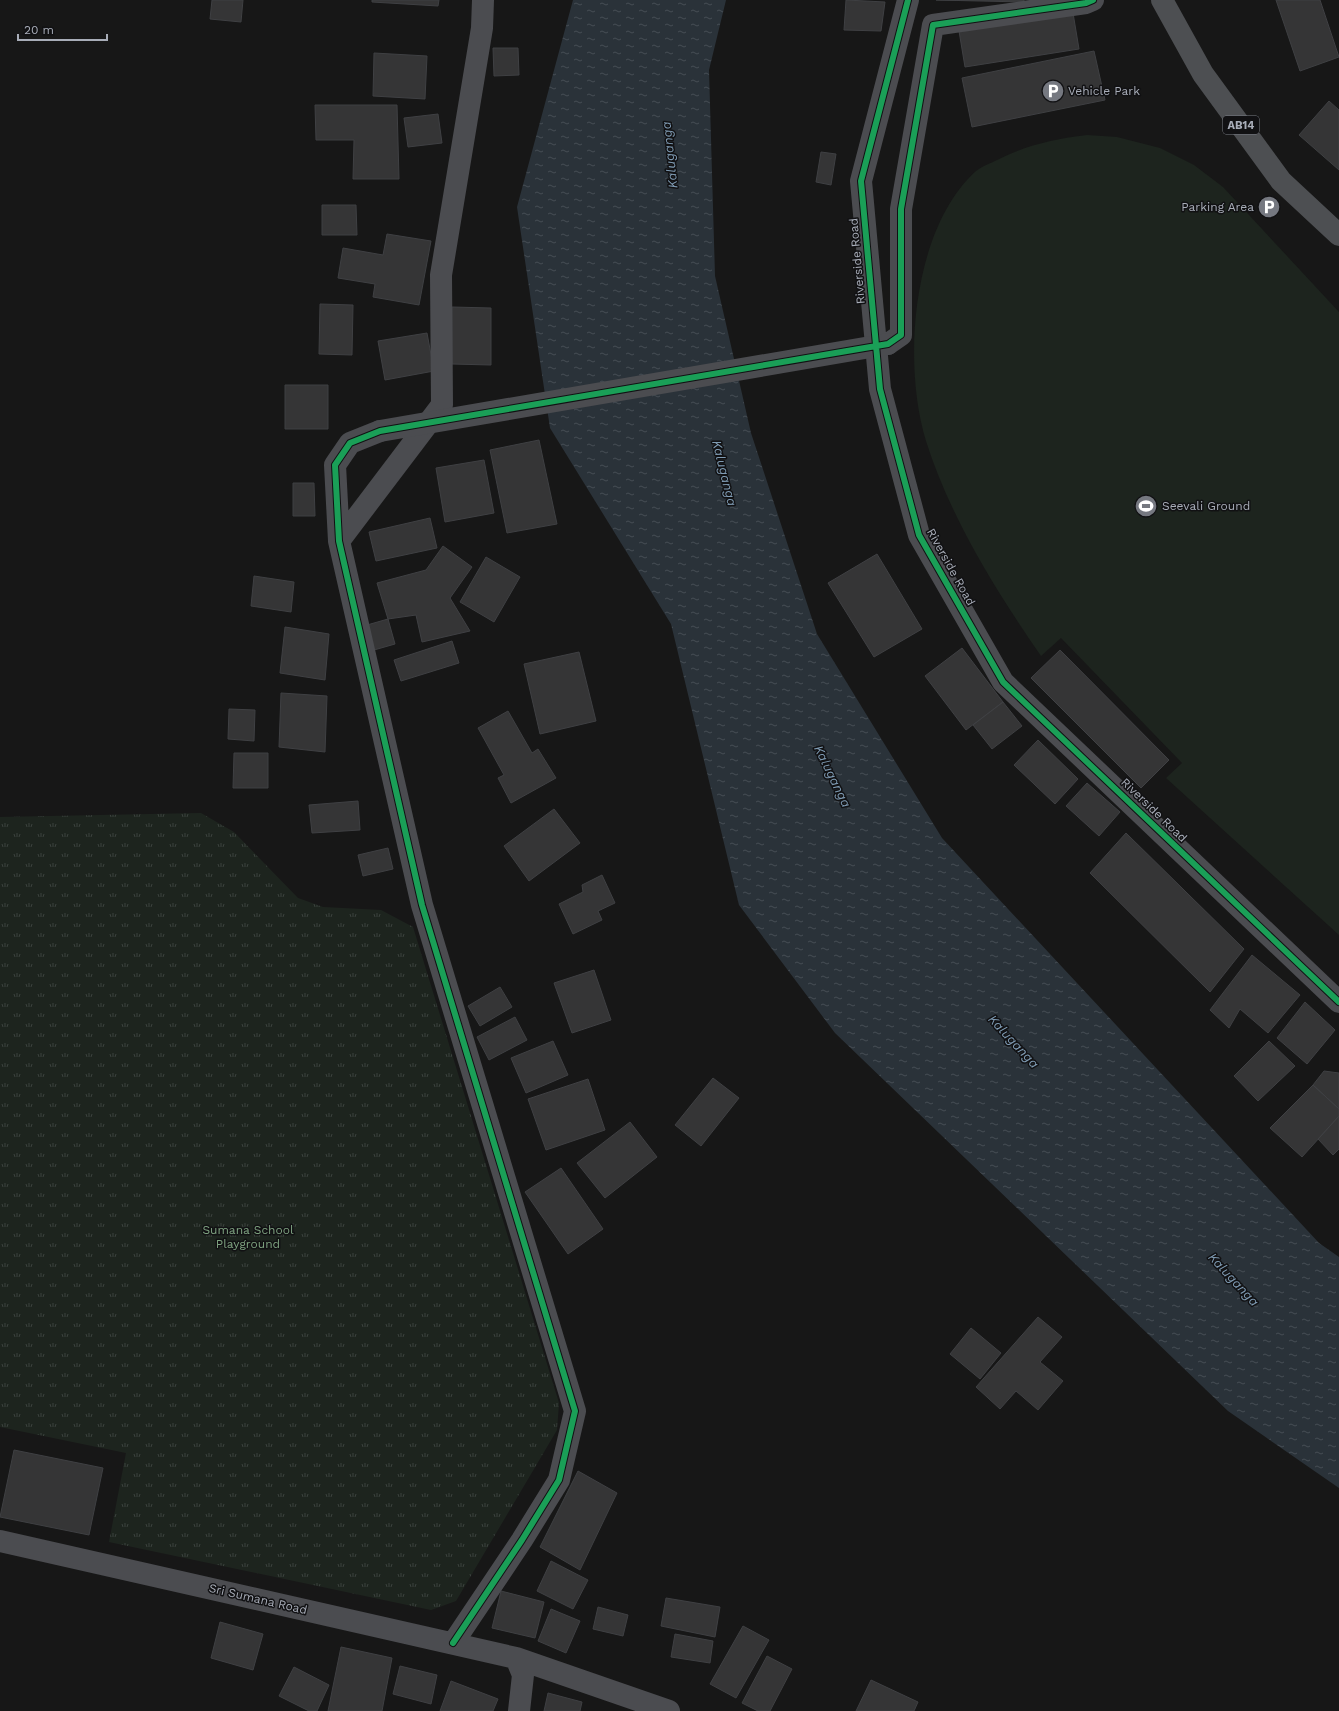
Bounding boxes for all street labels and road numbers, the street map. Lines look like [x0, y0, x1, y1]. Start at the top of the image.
road number: AB14 [1223, 116, 1259, 134]
street label: Riverside Road [846, 217, 868, 305]
street label: Riverside Road [924, 526, 978, 608]
street label: Riverside Road [1118, 775, 1190, 845]
street label: Sri Sumana Road [208, 1581, 308, 1617]

